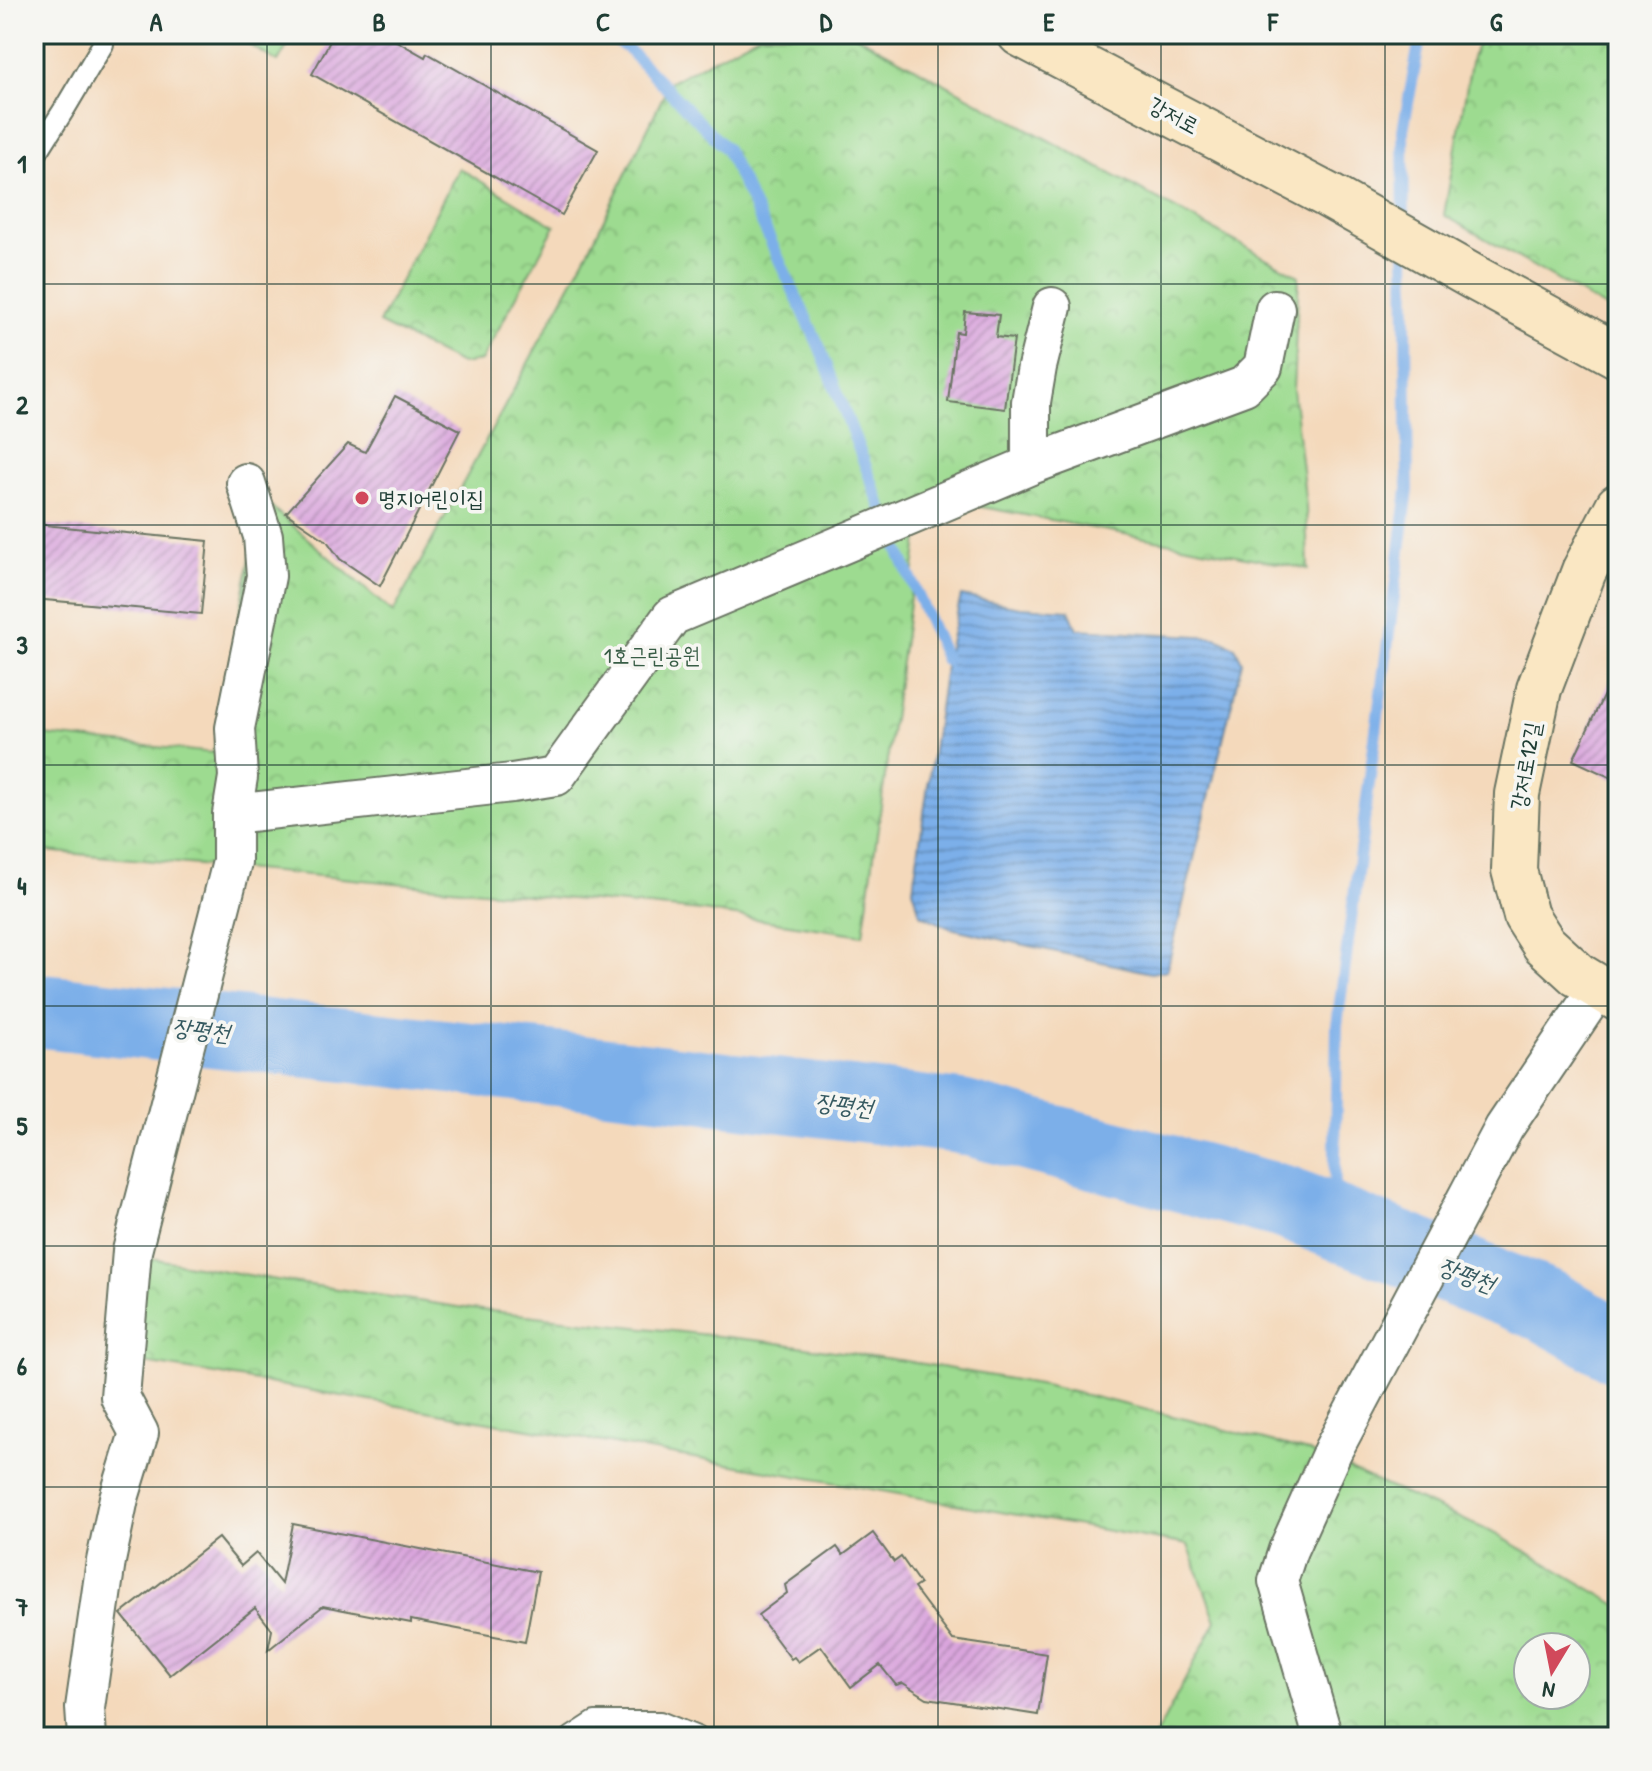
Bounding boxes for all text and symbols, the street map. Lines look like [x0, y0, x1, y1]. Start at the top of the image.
text: A [150, 4, 163, 39]
text: B [372, 4, 386, 39]
text: C [596, 4, 610, 39]
text: D [820, 4, 833, 39]
text: E [1043, 4, 1055, 39]
text: F [1267, 4, 1279, 39]
text: G [1490, 4, 1503, 39]
street label: 강저로 [1144, 89, 1204, 141]
text: 1 [17, 146, 27, 181]
text: 2 [16, 387, 29, 422]
place label: 명지어린이집 [378, 483, 484, 513]
marker: 명지어린이집 [353, 489, 371, 507]
text: 3 [16, 627, 28, 662]
park label: 1호근린공원 [604, 640, 700, 670]
street label: 강저로12길 [1502, 719, 1548, 812]
text: 4 [17, 868, 27, 903]
water label: 장평천 [170, 1010, 234, 1049]
water label: 장평천 [813, 1085, 877, 1124]
text: 5 [17, 1108, 28, 1143]
water label: 장평천 [1434, 1249, 1502, 1300]
text: 6 [17, 1348, 28, 1383]
text: 7 [15, 1589, 29, 1624]
north arrow [1512, 1631, 1592, 1711]
text: N [1540, 1675, 1557, 1706]

